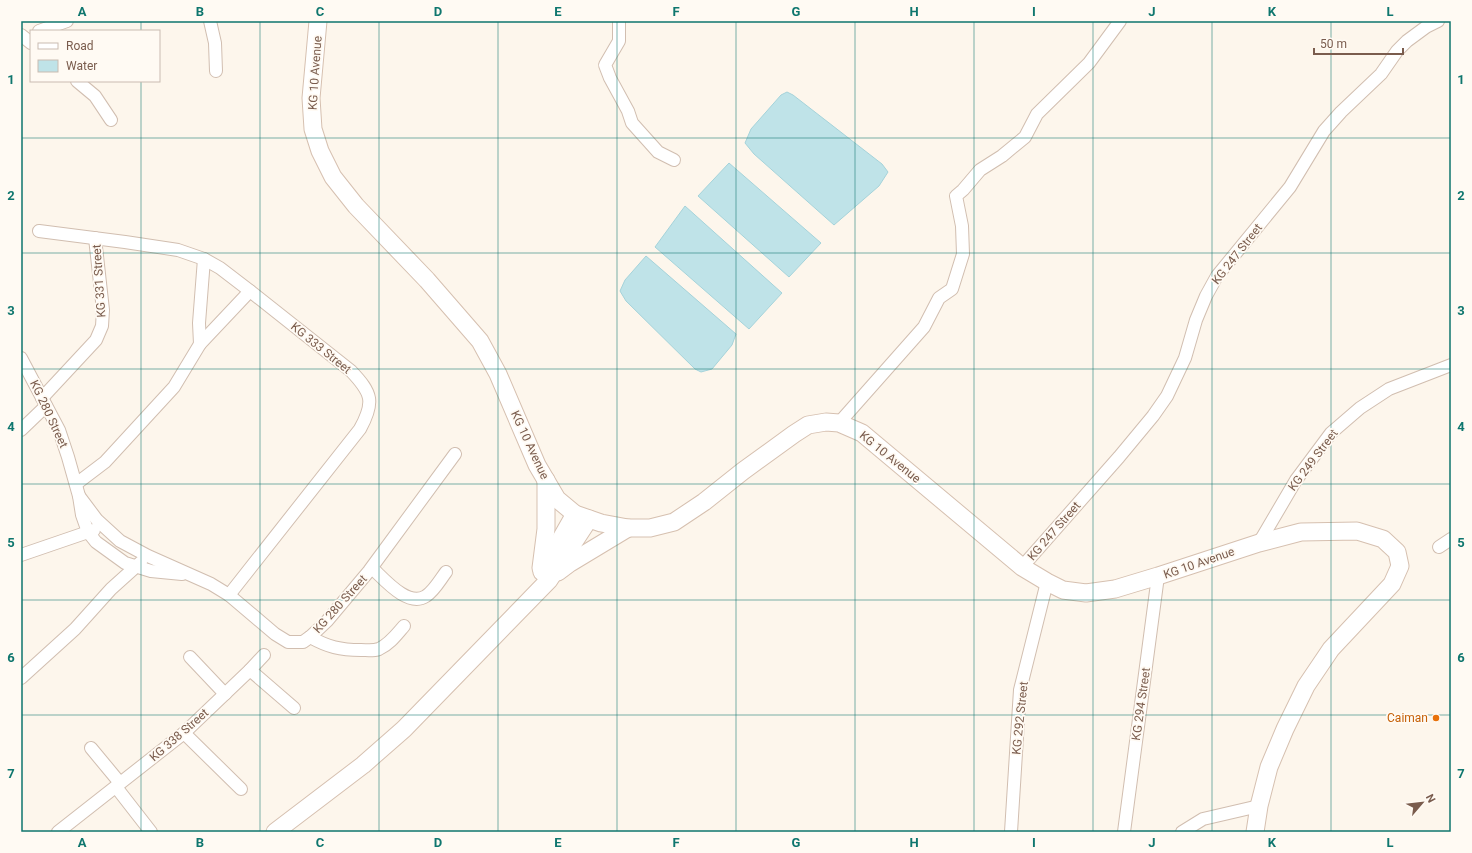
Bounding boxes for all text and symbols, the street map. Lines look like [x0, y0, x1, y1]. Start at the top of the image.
text: A [78, 4, 87, 19]
text: B [196, 4, 204, 19]
text: C [316, 4, 325, 19]
text: D [434, 4, 442, 19]
text: E [554, 4, 562, 19]
text: F [672, 4, 680, 19]
text: G [792, 4, 801, 19]
text: H [909, 4, 919, 19]
text: I [1032, 4, 1036, 19]
text: J [1148, 4, 1156, 19]
text: K [1268, 4, 1277, 19]
text: L [1386, 4, 1394, 19]
legend [30, 30, 160, 82]
scale bar [1314, 30, 1403, 56]
street label: KG 10 Avenue [305, 36, 325, 110]
text: 50 m [1320, 37, 1347, 51]
text: Road [66, 39, 94, 53]
text: Water [66, 59, 97, 73]
text: 1 [7, 72, 15, 87]
text: 1 [1457, 72, 1465, 87]
text: 2 [7, 188, 15, 203]
text: 2 [1457, 188, 1465, 203]
street label: KG 247 Street [1209, 221, 1265, 287]
street label: KG 331 Street [89, 244, 109, 318]
text: 3 [7, 303, 15, 318]
text: 3 [1457, 303, 1465, 318]
street label: KG 333 Street [288, 319, 354, 377]
street label: KG 280 Street [27, 378, 71, 450]
street label: KG 10 Avenue [508, 408, 552, 482]
text: 4 [7, 419, 15, 434]
text: 4 [1457, 419, 1465, 434]
street label: KG 249 Street [1285, 426, 1341, 494]
street label: KG 10 Avenue [857, 428, 923, 486]
street label: KG 247 Street [1025, 499, 1083, 563]
text: 5 [7, 535, 15, 550]
text: 5 [1457, 535, 1465, 550]
street label: KG 10 Avenue [1162, 544, 1236, 582]
street label: KG 280 Street [310, 572, 370, 636]
text: 6 [7, 650, 15, 665]
text: 6 [1457, 650, 1465, 665]
street label: KG 294 Street [1129, 667, 1153, 741]
street label: KG 292 Street [1009, 681, 1031, 755]
street label: KG 338 Street [147, 706, 211, 764]
place label: Caiman [1387, 711, 1428, 725]
marker: Caiman [1431, 713, 1441, 723]
text: 7 [7, 766, 15, 781]
text: 7 [1457, 766, 1465, 781]
north arrow [1402, 783, 1442, 823]
text: N [1423, 792, 1438, 805]
text: A [78, 835, 87, 850]
text: B [196, 835, 204, 850]
text: C [316, 835, 325, 850]
text: D [434, 835, 442, 850]
text: E [554, 835, 562, 850]
text: F [672, 835, 680, 850]
text: G [792, 835, 801, 850]
text: H [909, 835, 919, 850]
text: I [1032, 835, 1036, 850]
text: J [1148, 835, 1156, 850]
text: K [1268, 835, 1277, 850]
text: L [1386, 835, 1394, 850]

